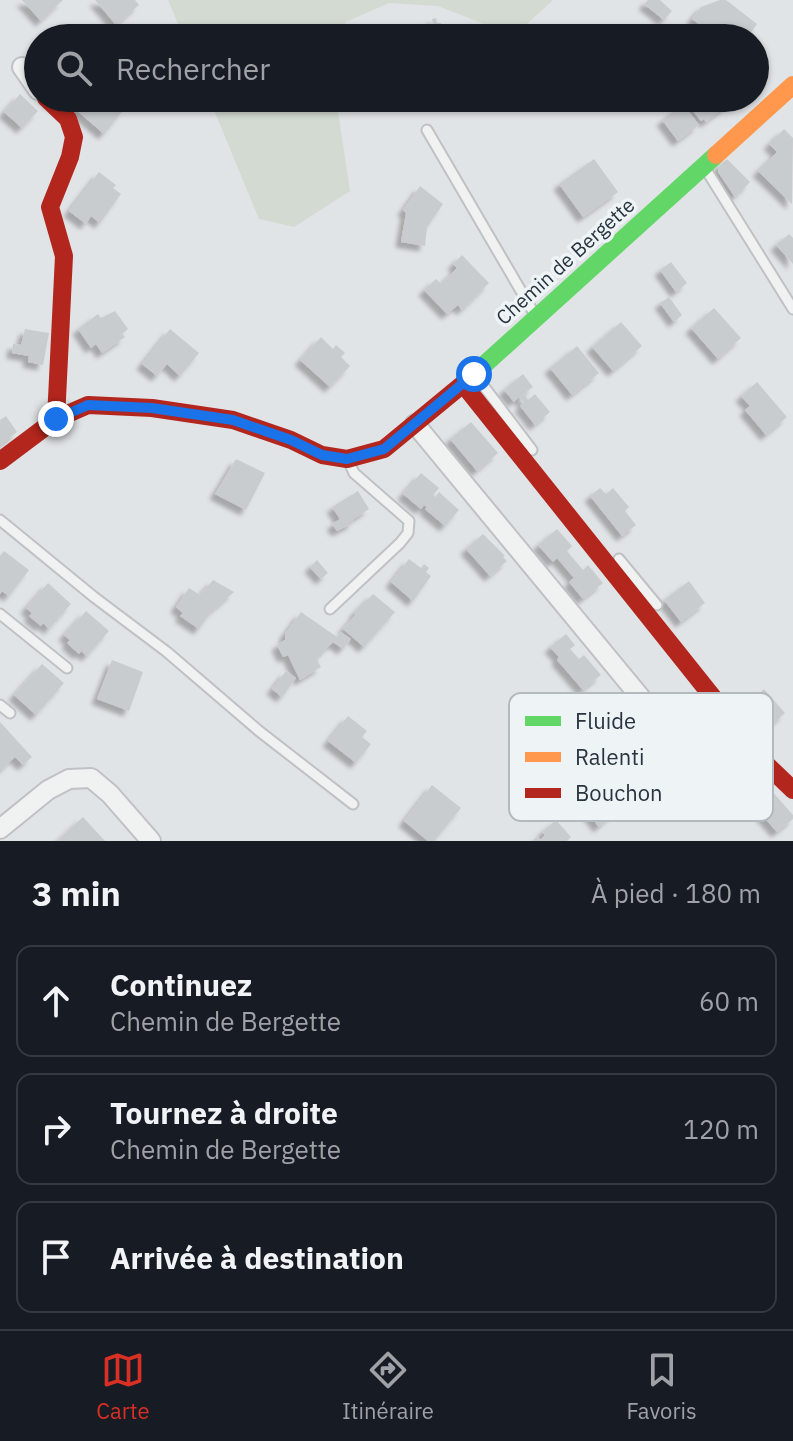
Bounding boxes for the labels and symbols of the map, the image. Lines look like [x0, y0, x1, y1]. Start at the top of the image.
street label: Chemin de Bergette [490, 192, 640, 330]
route start [456, 356, 492, 392]
route end [38, 401, 74, 437]
legend [509, 693, 773, 821]
text: Fluide [575, 706, 636, 735]
text: Ralenti [575, 742, 644, 771]
text: Bouchon [575, 778, 663, 807]

